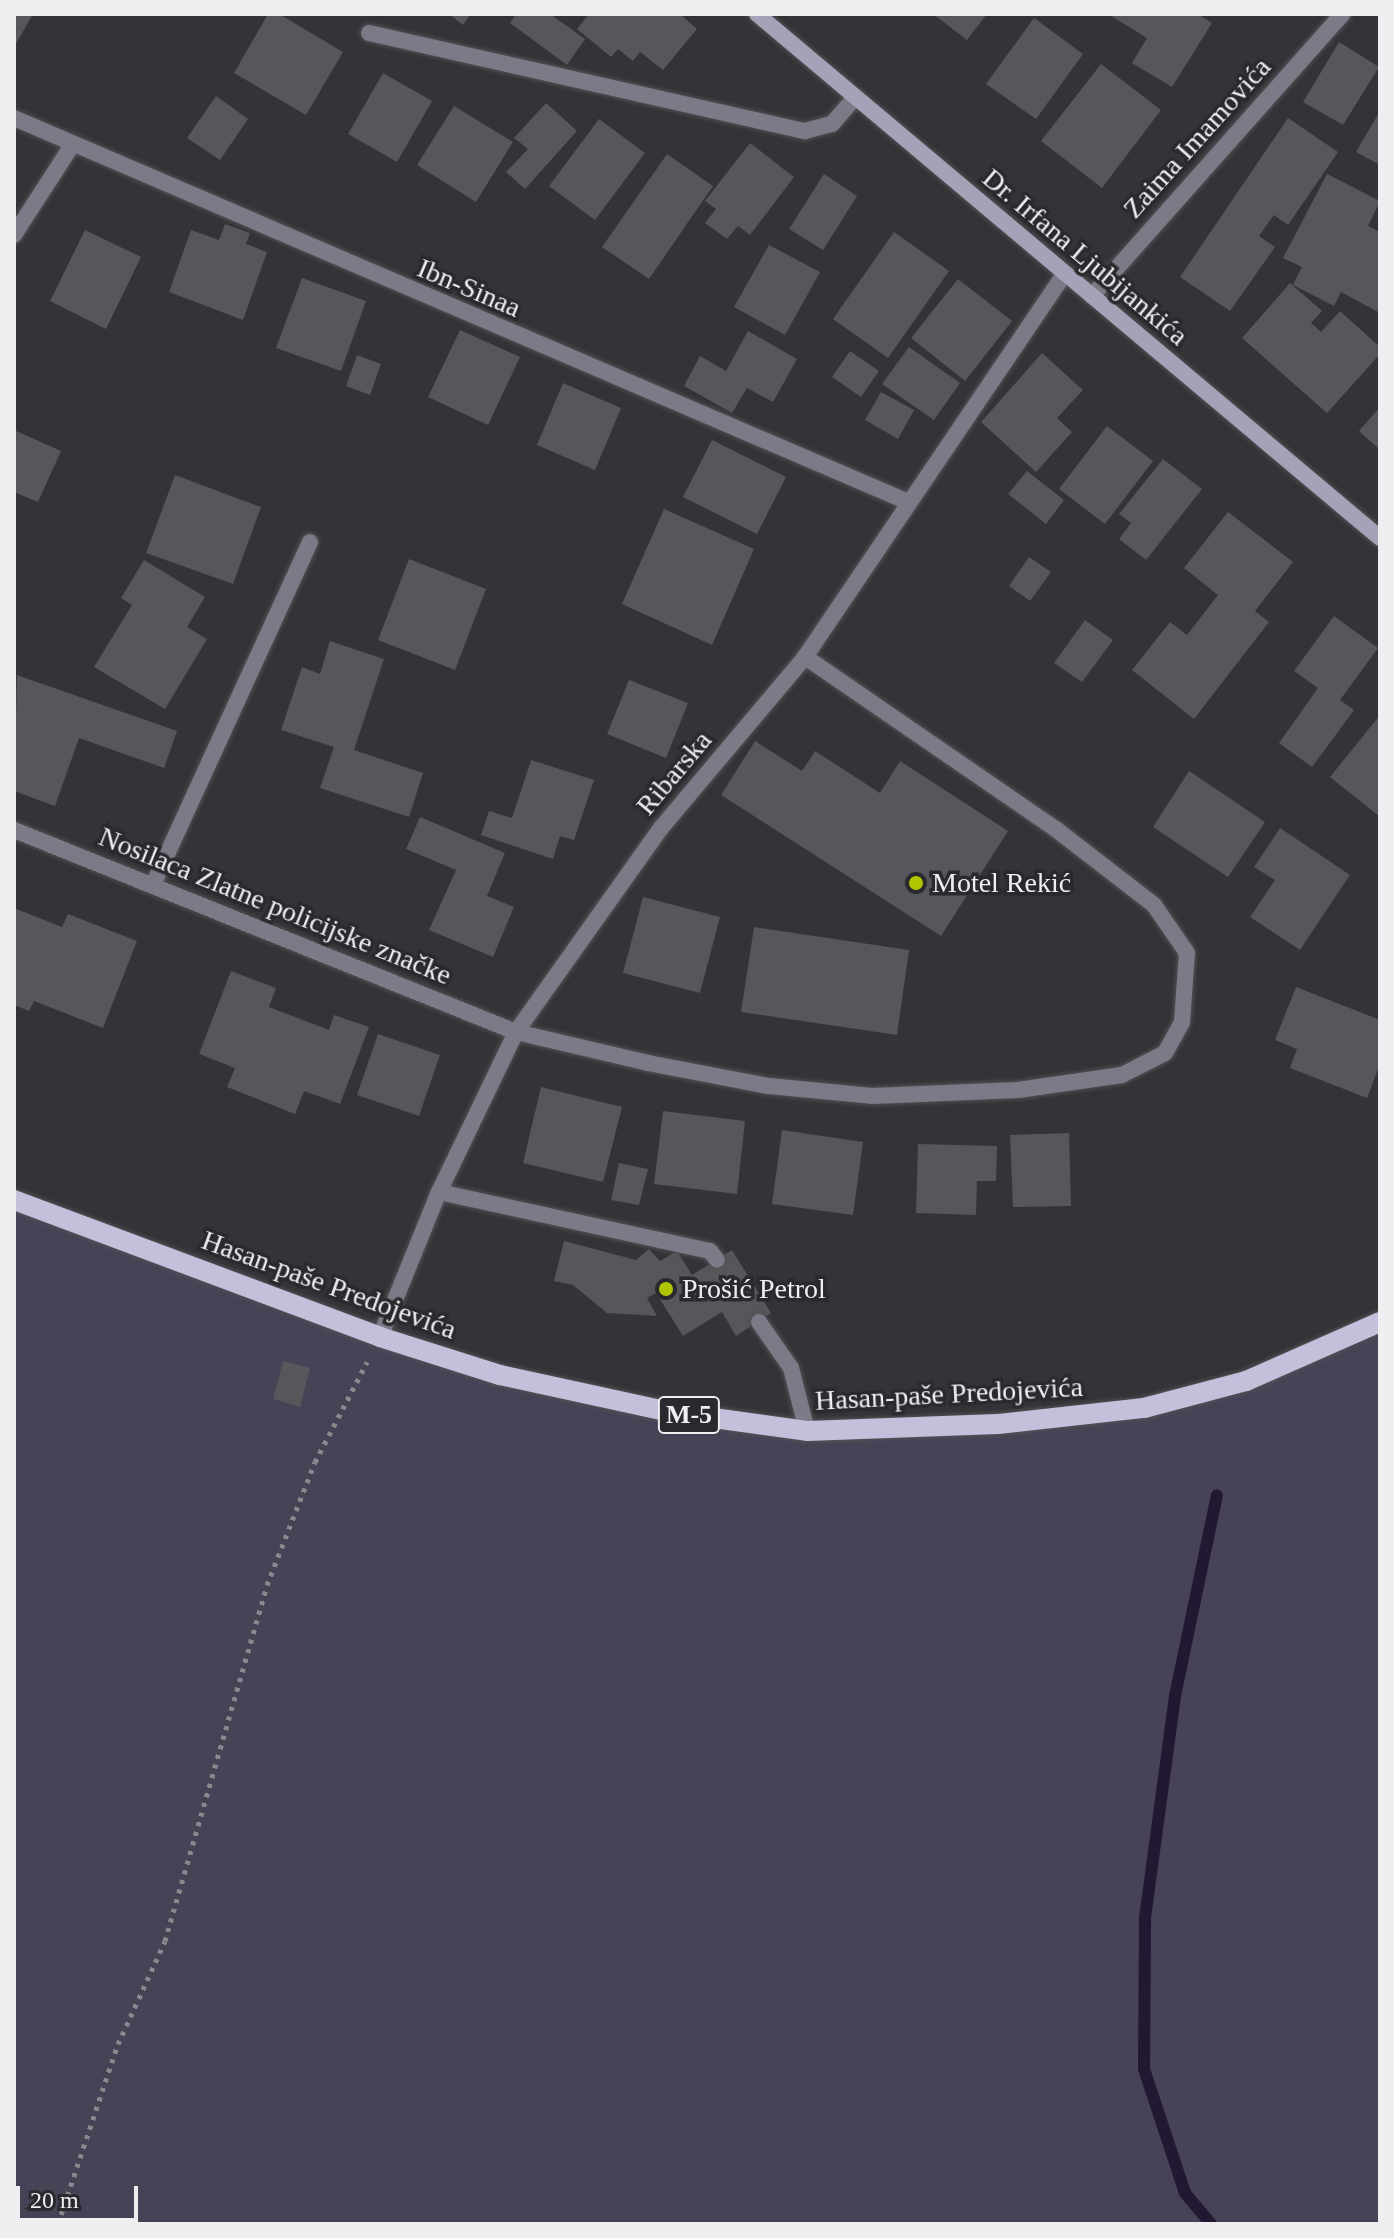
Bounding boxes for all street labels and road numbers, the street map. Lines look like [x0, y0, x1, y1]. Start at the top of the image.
street label: Zaima Imamovića [1116, 51, 1278, 225]
street label: Dr. Irfana Ljubijankića [976, 161, 1194, 353]
street label: Ibn-Sinaa [412, 251, 526, 325]
street label: Ribarska [629, 724, 719, 822]
street label: Nosilaca Zlatne policijske značke [94, 820, 456, 992]
street label: Hasan-paše Predojevića [197, 1223, 461, 1347]
street label: Hasan-paše Predojevića [814, 1370, 1084, 1418]
road number: M-5 [657, 1393, 721, 1437]

